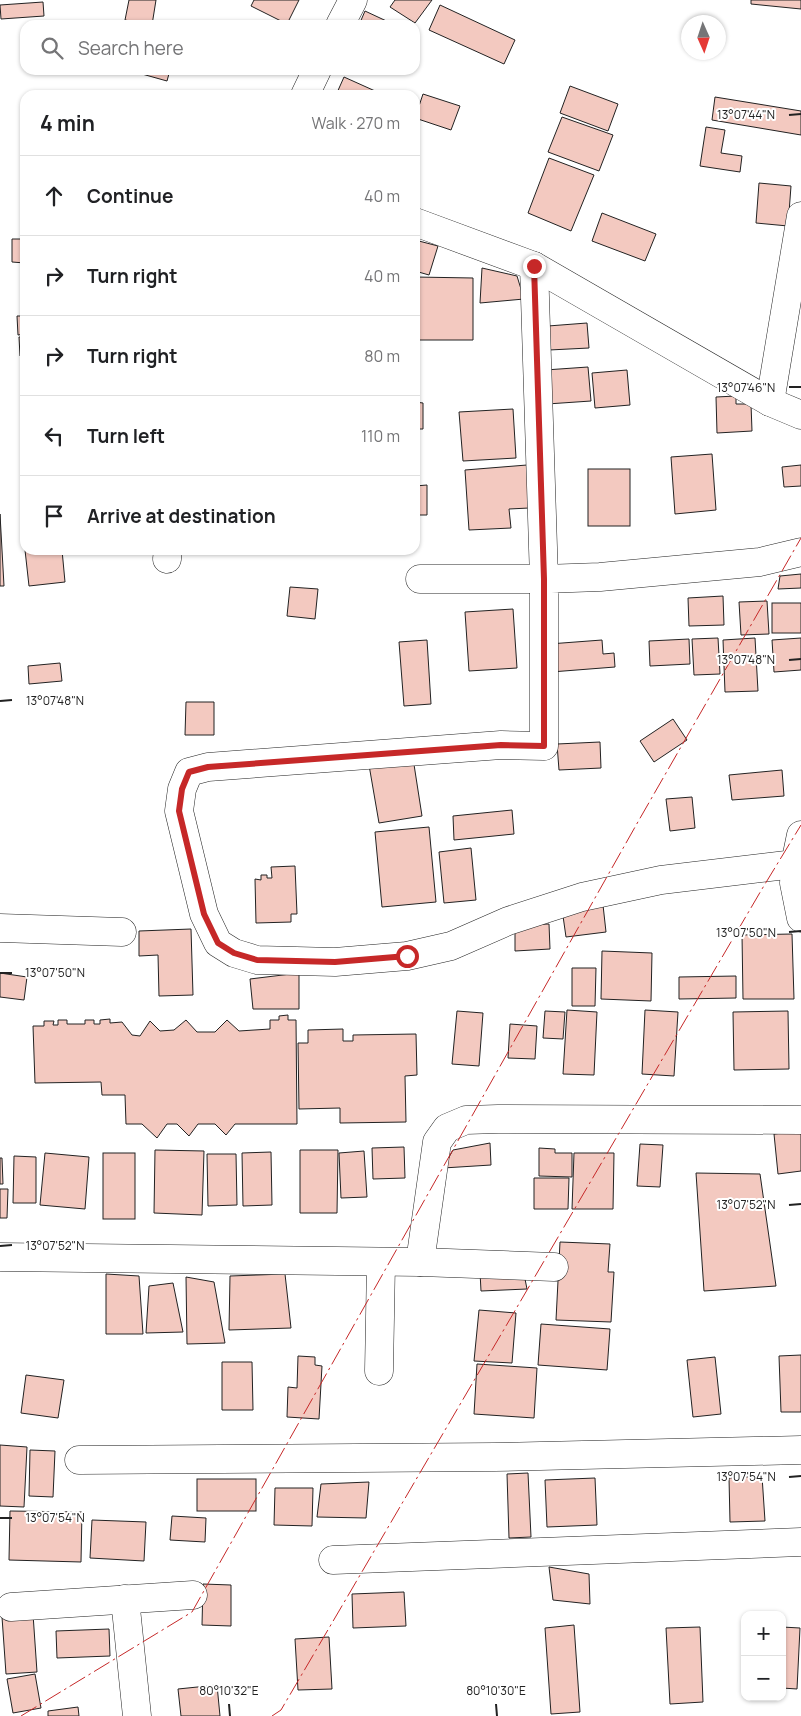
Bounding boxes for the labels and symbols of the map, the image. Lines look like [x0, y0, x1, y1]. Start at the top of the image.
north arrow [681, 15, 726, 60]
text: 13°07'44"N [717, 106, 775, 123]
route end [523, 255, 546, 278]
text: 13°07'46"N [717, 379, 775, 396]
text: 13°07'48"N [717, 651, 775, 668]
text: 13°07'48"N [26, 692, 84, 709]
text: 13°07'50"N [716, 924, 776, 941]
route start [396, 945, 419, 968]
text: 13°07'50"N [25, 964, 85, 981]
text: 13°07'52"N [717, 1196, 775, 1213]
text: 13°07'52"N [26, 1237, 84, 1254]
text: 13°07'54"N [716, 1468, 776, 1485]
text: 13°07'54"N [25, 1509, 85, 1526]
text: 80°10'32"E [199, 1682, 259, 1699]
text: 80°10'30"E [466, 1682, 526, 1699]

